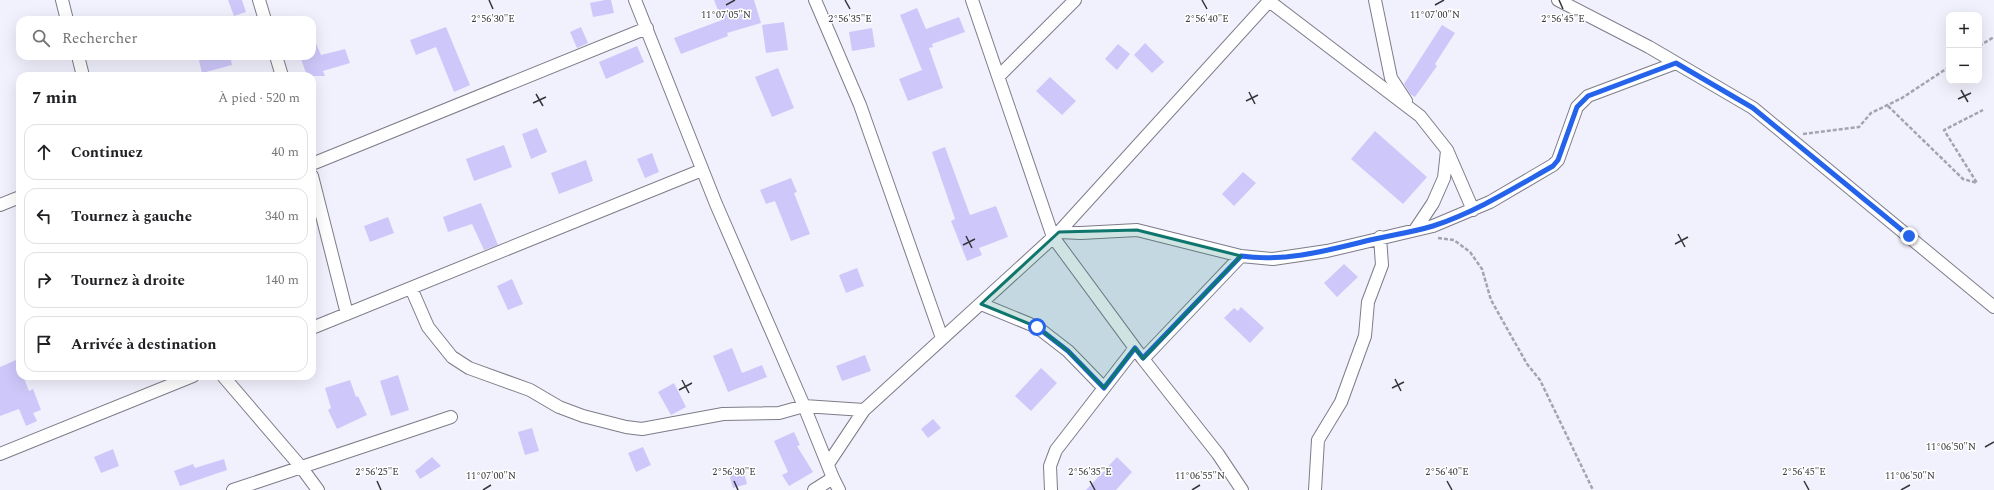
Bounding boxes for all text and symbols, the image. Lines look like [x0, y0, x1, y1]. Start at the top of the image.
text: 11°07'05"N [701, 7, 751, 23]
text: 11°07'00"N [1410, 7, 1460, 23]
text: 2°56'30"E [471, 11, 515, 27]
text: 2°56'35"E [828, 11, 872, 27]
text: 2°56'40"E [1185, 11, 1229, 27]
text: 2°56'45"E [1541, 11, 1585, 27]
map controls [1946, 12, 1982, 84]
button: + [1946, 12, 1982, 48]
search box [16, 16, 316, 60]
icon: search [30, 27, 52, 49]
text: Rechercher [62, 27, 137, 50]
button: − [1946, 48, 1982, 84]
text: 7 min [32, 85, 77, 111]
text: À pied · 520 m [218, 88, 300, 108]
icon: ahead [33, 141, 55, 163]
text: Continuez [71, 141, 143, 164]
text: 40 m [272, 142, 299, 162]
icon: left [33, 205, 55, 227]
text: Tournez à gauche [71, 205, 192, 228]
text: 340 m [265, 206, 299, 226]
route end [1900, 227, 1918, 245]
icon: right [33, 269, 55, 291]
text: Tournez à droite [71, 269, 185, 292]
text: 140 m [265, 270, 299, 290]
route start [1028, 318, 1046, 336]
icon: arrive [33, 333, 55, 355]
text: Arrivée à destination [71, 333, 217, 356]
text: 11°06'50"N [1926, 439, 1976, 455]
text: 2°56'25"E [355, 464, 399, 480]
text: 2°56'30"E [712, 464, 756, 480]
text: 2°56'35"E [1068, 464, 1112, 480]
text: 2°56'40"E [1425, 464, 1469, 480]
text: 2°56'45"E [1782, 464, 1826, 480]
text: 11°07'00"N [466, 468, 516, 484]
text: 11°06'55"N [1175, 468, 1225, 484]
text: 11°06'50"N [1885, 468, 1935, 484]

